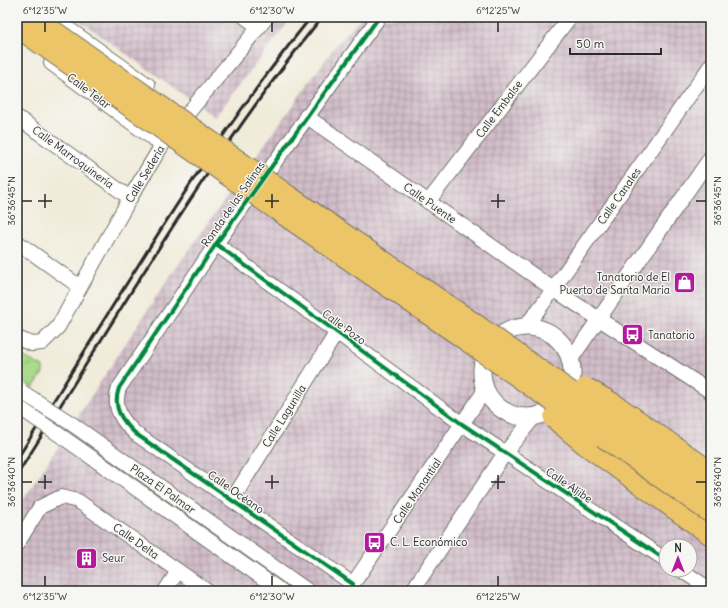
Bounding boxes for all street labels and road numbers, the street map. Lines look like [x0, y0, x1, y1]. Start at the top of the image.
street label: Calle Telar [64, 70, 114, 112]
street label: Calle Embalse [473, 77, 525, 141]
street label: Calle Marroquinería [29, 123, 117, 191]
street label: Calle Sedería [122, 143, 168, 205]
street label: Ronda de las Salinas [198, 159, 268, 249]
street label: Calle Canales [594, 165, 644, 227]
street label: Calle Puente [401, 180, 459, 226]
street label: Calle Pozo [319, 306, 369, 348]
street label: Calle Lagunilla [259, 382, 309, 450]
street label: Calle Manantial [390, 456, 444, 526]
street label: Plaza El Palmar [128, 461, 199, 517]
street label: Calle Aljibe [543, 464, 595, 506]
street label: Calle Océano [205, 467, 267, 517]
street label: Calle Delta [110, 520, 162, 562]

